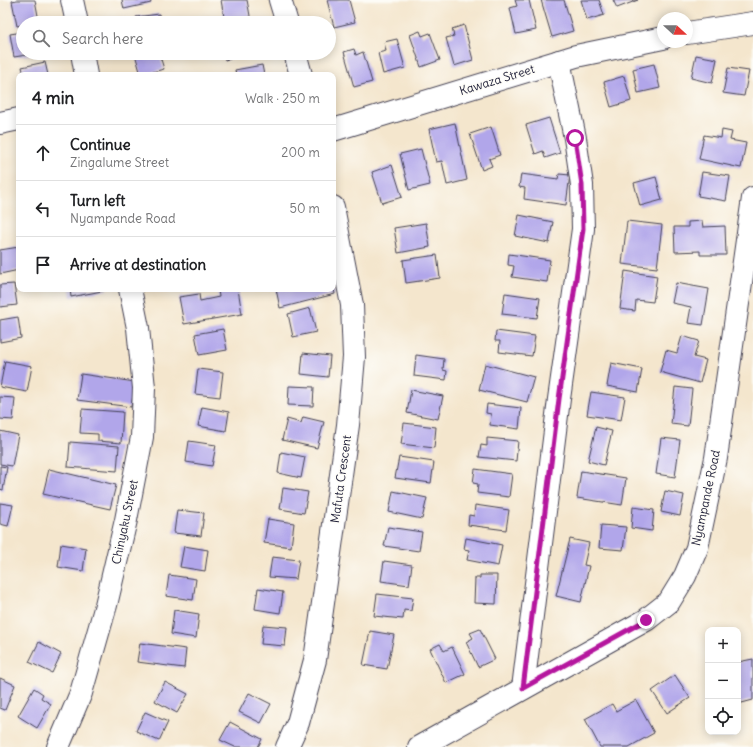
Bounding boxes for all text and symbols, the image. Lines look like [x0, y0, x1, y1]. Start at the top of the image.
north arrow [657, 12, 693, 48]
search box [16, 16, 336, 60]
icon: search [30, 27, 52, 49]
text: Search here [62, 29, 143, 48]
street label: Kawaza Street [457, 61, 536, 98]
text: 4 min [32, 87, 74, 109]
text: Walk · 250 m [245, 90, 320, 107]
route start [566, 129, 584, 147]
text: Continue [70, 135, 131, 154]
icon: ahead [32, 142, 54, 164]
text: 200 m [281, 144, 320, 161]
text: Zingalume Street [70, 154, 169, 171]
text: Turn left [70, 191, 125, 210]
icon: left [32, 198, 54, 220]
text: 50 m [289, 200, 320, 217]
text: Nyampande Road [70, 210, 176, 227]
icon: arrive [32, 254, 54, 276]
text: Arrive at destination [70, 255, 206, 274]
street label: Mafuta Crescent [327, 434, 354, 524]
street label: Nyampande Road [688, 449, 723, 547]
street label: Chinyaku Street [108, 478, 141, 566]
route end [637, 611, 655, 629]
map controls [705, 627, 741, 735]
button: + [705, 627, 741, 663]
button: − [705, 663, 741, 699]
button: locate [705, 699, 741, 735]

